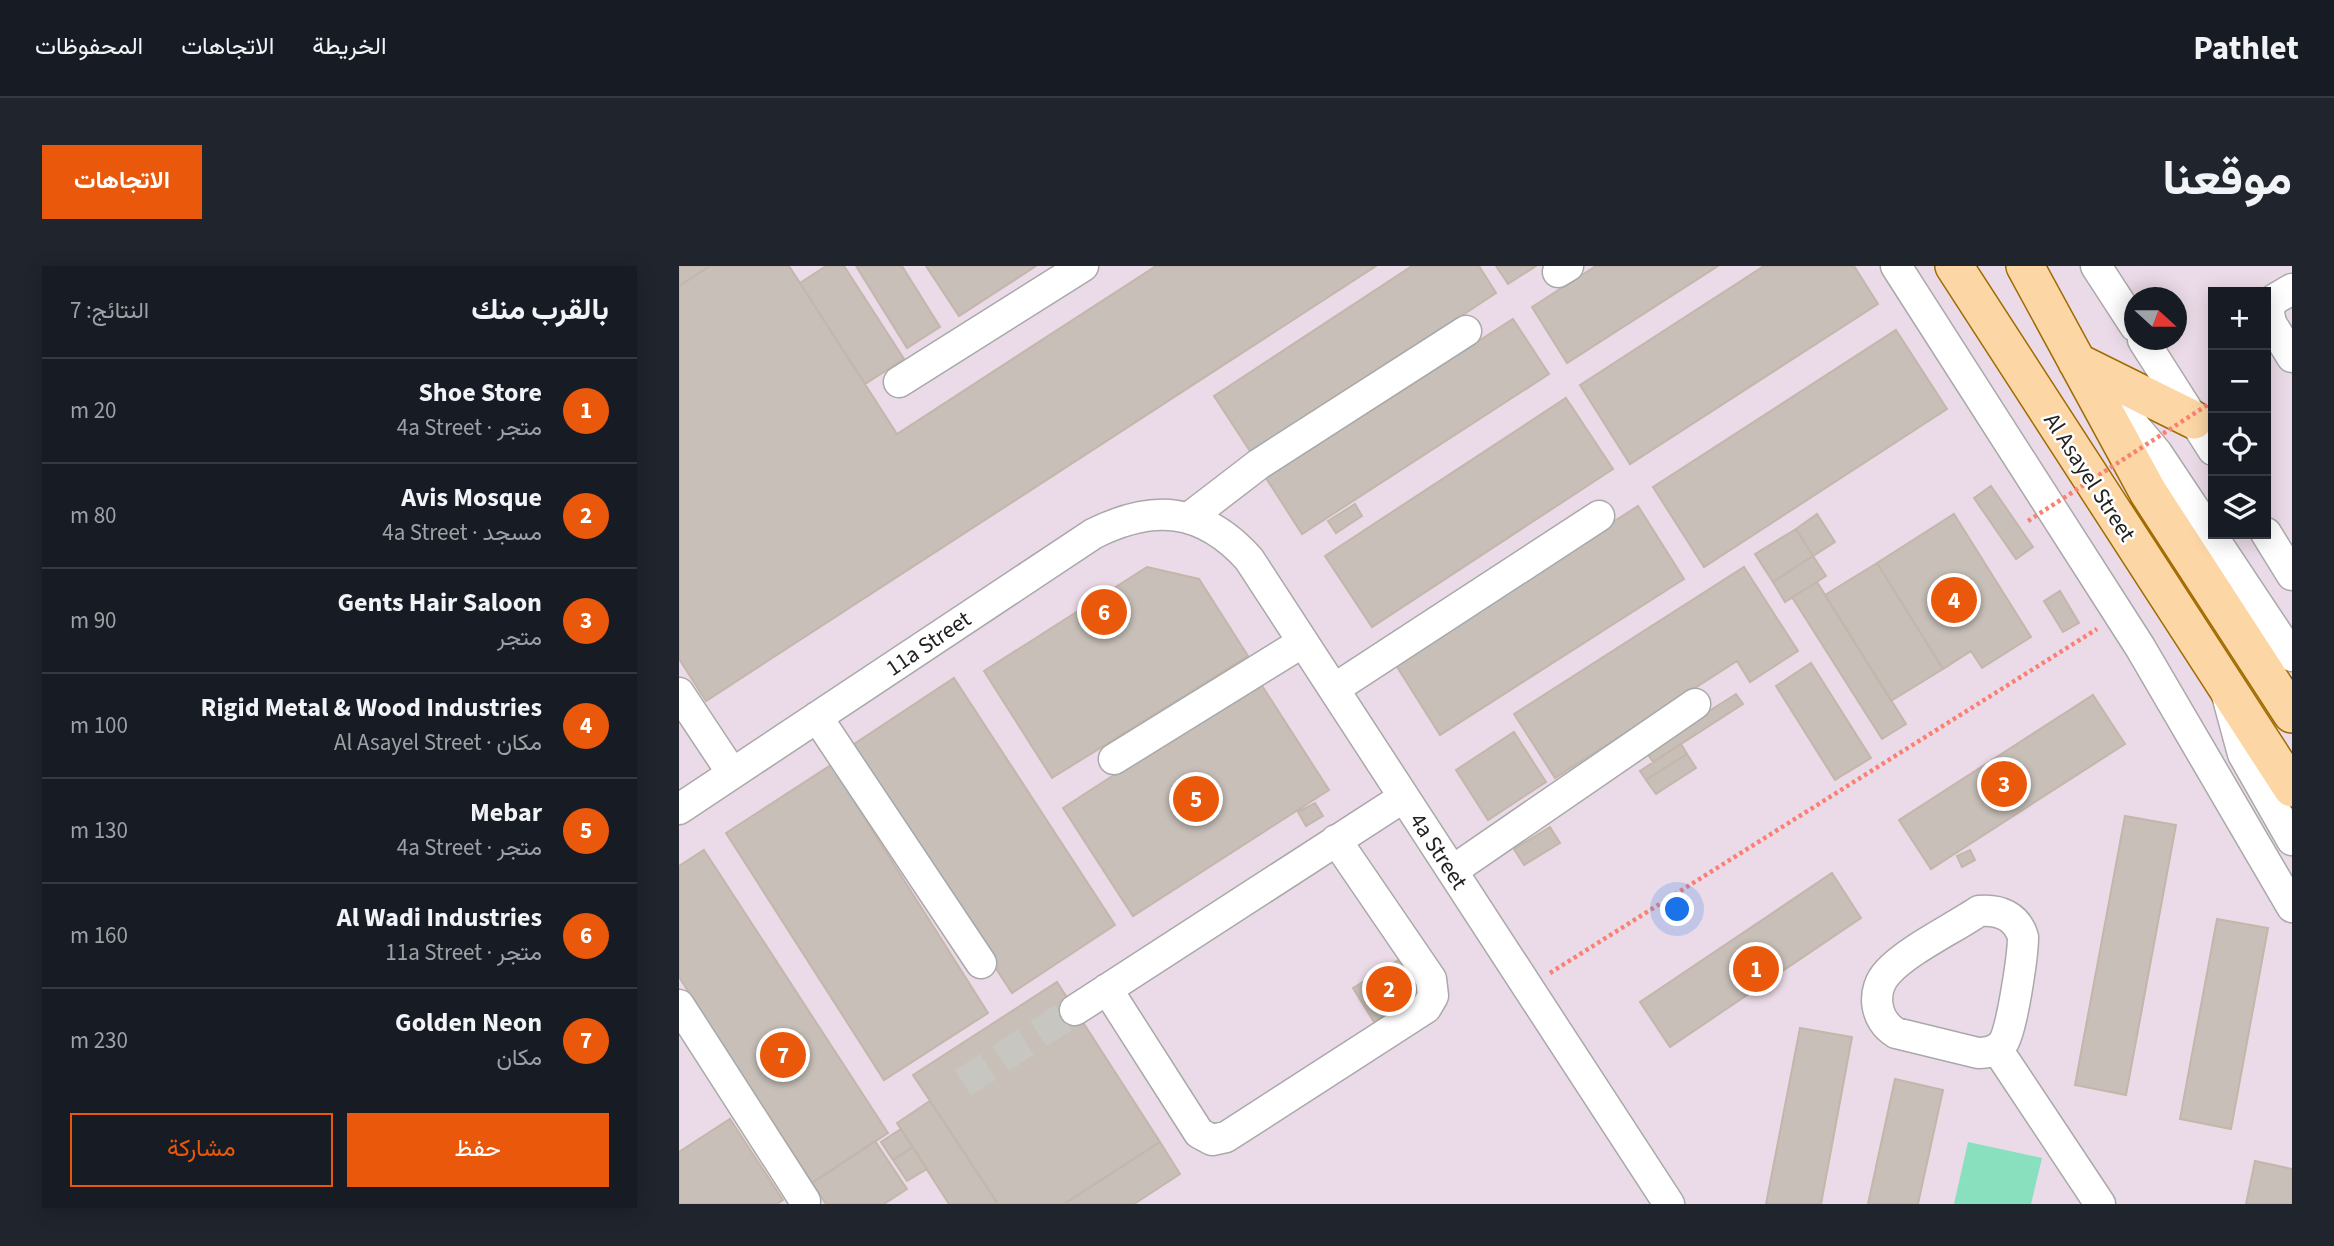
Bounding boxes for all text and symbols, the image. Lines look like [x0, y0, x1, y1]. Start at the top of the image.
text: Pathlet [2193, 25, 2299, 72]
text: المحفوظات [35, 29, 143, 64]
text: الاتجاهات [181, 29, 274, 64]
text: الخريطة [312, 29, 387, 64]
text: موقعنا [2162, 144, 2292, 214]
button: الاتجاهات [42, 145, 202, 219]
north arrow [2124, 287, 2187, 350]
map controls [2208, 287, 2271, 539]
button: + [2208, 287, 2271, 350]
text: بالقرب منك [471, 288, 609, 331]
text: النتائج: 7 [70, 294, 149, 327]
button: − [2208, 350, 2271, 413]
text: Shoe Store [418, 374, 542, 411]
text: 20 m [70, 394, 117, 427]
text: 1 [580, 394, 592, 427]
street label: Al Asayel Street [2036, 406, 2144, 548]
text: متجر · 4a Street [397, 411, 542, 444]
button: locate [2208, 413, 2271, 476]
button: layers [2208, 476, 2271, 539]
text: Avis Mosque [401, 479, 542, 516]
text: 80 m [70, 499, 117, 532]
text: 2 [580, 499, 592, 532]
text: مسجد · 4a Street [382, 516, 542, 549]
pin: 4 [1931, 574, 1977, 626]
text: Gents Hair Saloon [337, 584, 542, 621]
pin: 6 [1081, 586, 1127, 638]
street label: 11a Street [879, 603, 978, 684]
text: 90 m [70, 604, 117, 637]
text: 3 [580, 604, 592, 637]
text: متجر [497, 621, 542, 654]
text: Rigid Metal & Wood Industries [200, 689, 542, 726]
text: 100 m [70, 709, 128, 742]
text: 4 [580, 709, 592, 742]
text: مكان · Al Asayel Street [334, 726, 542, 759]
pin: 3 [1981, 758, 2027, 810]
pin: 5 [1173, 773, 1219, 825]
text: Mebar [470, 794, 542, 831]
street label: 4a Street [1402, 807, 1476, 896]
text: 130 m [70, 814, 128, 847]
text: 5 [580, 814, 592, 847]
text: متجر · 4a Street [397, 831, 542, 864]
your location [1660, 892, 1694, 926]
text: Al Wadi Industries [337, 899, 542, 936]
text: 160 m [70, 919, 128, 952]
text: 6 [580, 919, 592, 952]
text: متجر · 11a Street [385, 936, 542, 969]
pin: 1 [1733, 943, 1779, 995]
pin: 2 [1366, 963, 1412, 1015]
text: Golden Neon [395, 1004, 542, 1041]
text: 230 m [70, 1024, 128, 1057]
text: 7 [580, 1024, 592, 1057]
pin: 7 [760, 1029, 806, 1081]
text: مكان [496, 1041, 542, 1074]
button: مشاركة [70, 1113, 333, 1187]
button: حفظ [347, 1113, 609, 1187]

